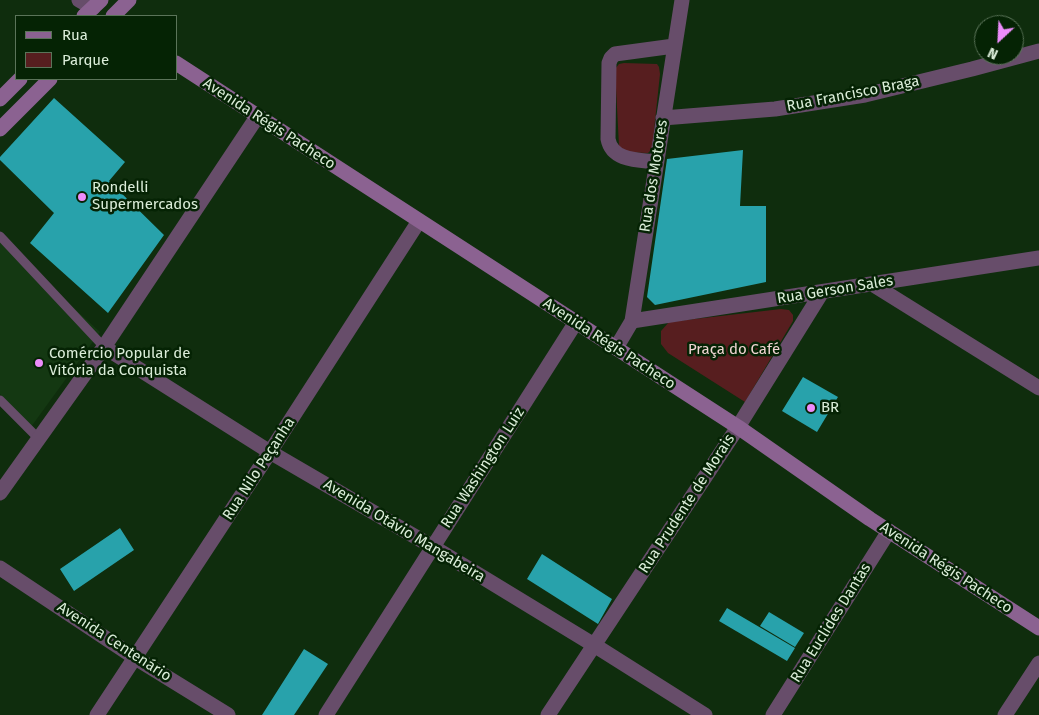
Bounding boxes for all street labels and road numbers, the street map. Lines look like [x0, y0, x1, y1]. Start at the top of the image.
street label: Rua Francisco Braga [785, 72, 921, 116]
street label: Avenida Régis Pacheco [199, 74, 339, 174]
street label: Rua dos Motores [636, 119, 672, 233]
street label: Rua Gerson Sales [776, 272, 894, 308]
street label: Avenida Régis Pacheco [539, 294, 679, 394]
street label: Rua Washington Luiz [437, 404, 529, 532]
street label: Rua Nilo Peçanha [219, 414, 299, 524]
street label: Rua Prudente de Morais [635, 431, 739, 577]
street label: Avenida Otávio Mangabeira [320, 476, 488, 586]
street label: Avenida Régis Pacheco [876, 518, 1016, 618]
street label: Rua Euclides Dantas [787, 560, 875, 686]
street label: Avenida Centenário [54, 598, 174, 686]

